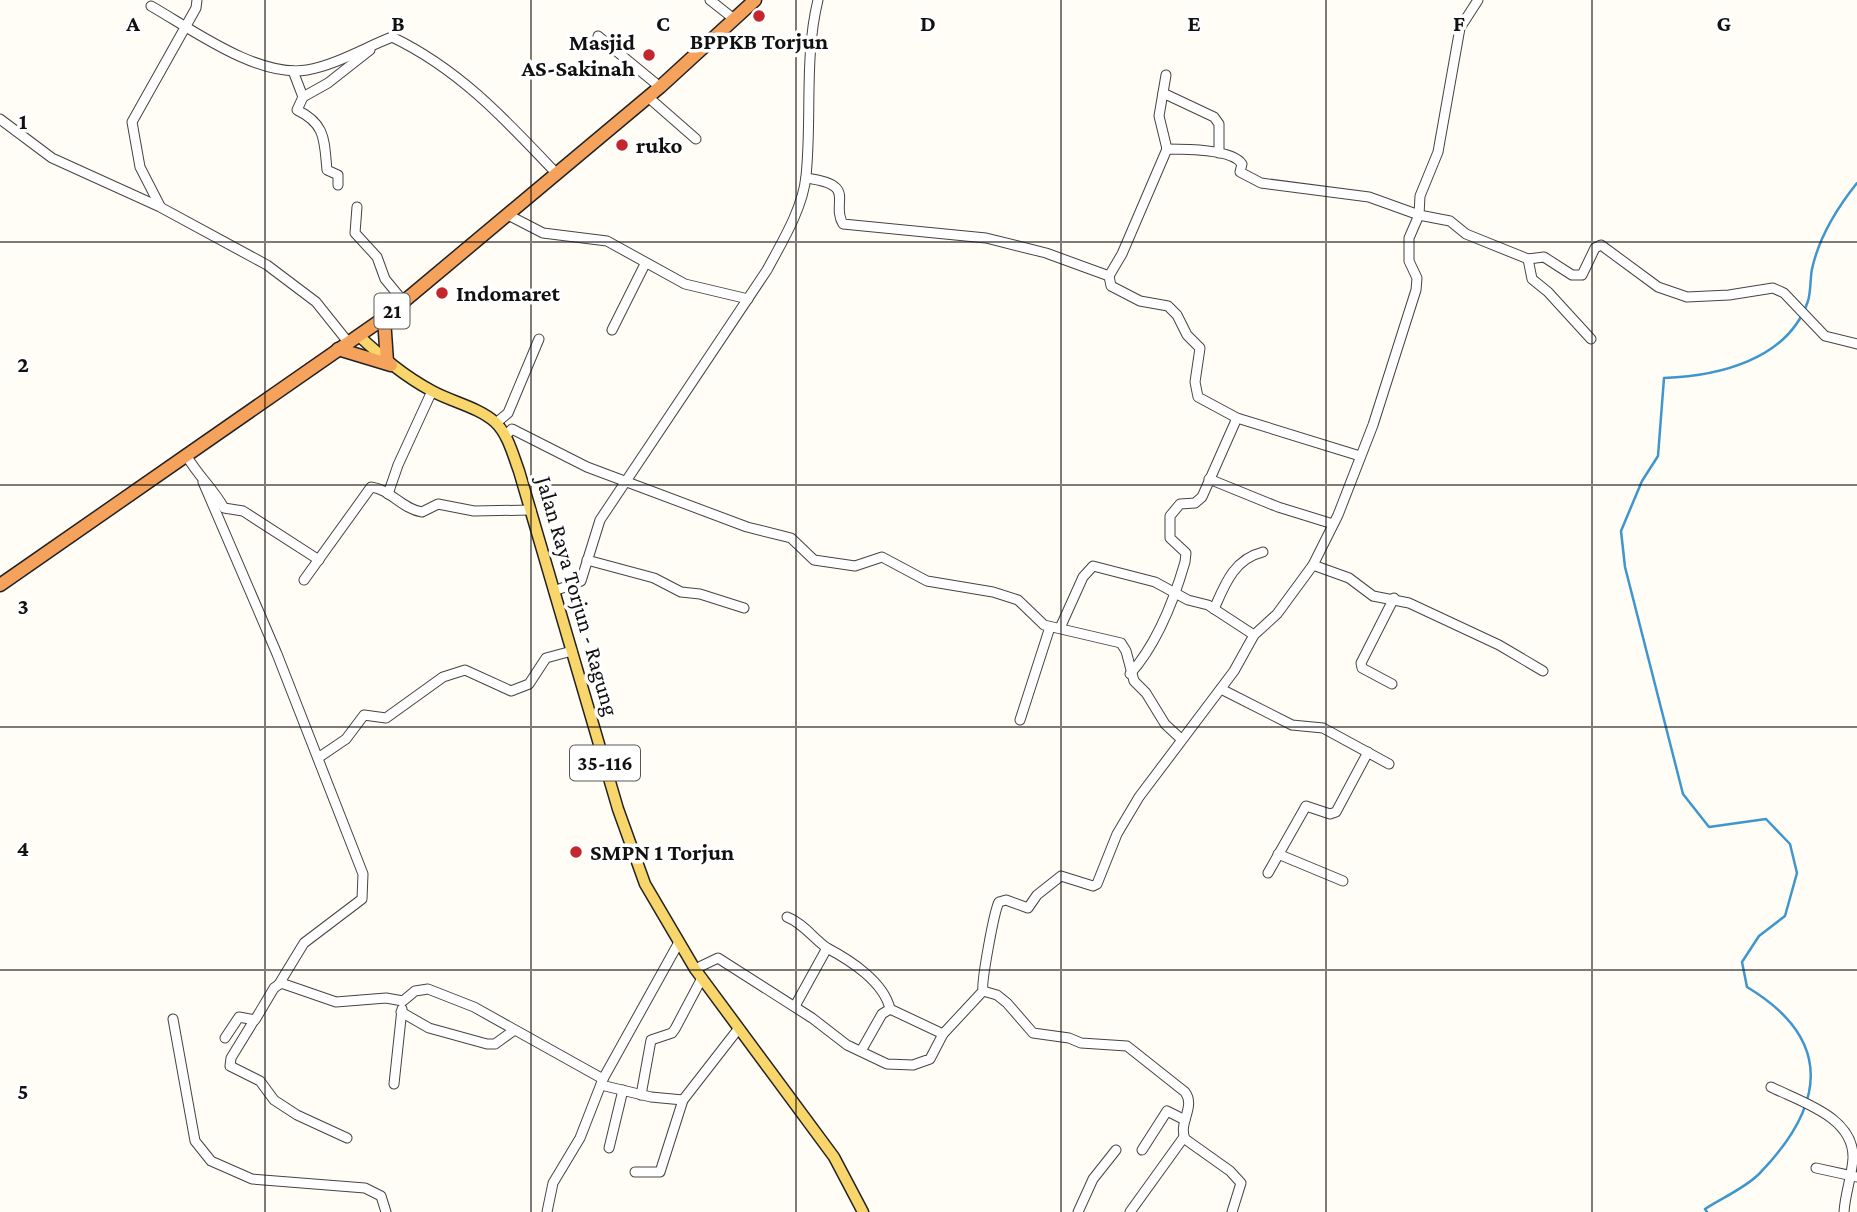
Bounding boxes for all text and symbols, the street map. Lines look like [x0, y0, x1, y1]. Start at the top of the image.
marker: BPPKB Torjun [751, 8, 767, 24]
text: A [125, 10, 140, 36]
text: B [391, 10, 405, 36]
text: C [656, 10, 670, 36]
text: D [920, 10, 936, 36]
text: E [1187, 10, 1201, 36]
text: F [1453, 10, 1465, 36]
text: G [1717, 10, 1732, 36]
place label: BPPKB Torjun [690, 28, 828, 54]
place label: Masjid AS-Sakinah [520, 29, 635, 81]
marker: Masjid AS-Sakinah [641, 47, 657, 63]
text: 1 [19, 108, 28, 134]
place label: ruko [636, 132, 682, 158]
marker: ruko [614, 137, 630, 153]
place label: Indomaret [456, 280, 560, 306]
marker: Indomaret [434, 285, 450, 301]
road number: 21 [374, 294, 410, 328]
text: 2 [17, 351, 29, 377]
street label: Jalan Raya Torjun - Ragung [531, 471, 625, 719]
text: 3 [17, 593, 29, 619]
road number: 35-116 [570, 746, 640, 780]
text: 4 [17, 835, 29, 861]
place label: SMPN 1 Torjun [590, 839, 734, 865]
marker: SMPN 1 Torjun [568, 844, 584, 860]
text: 5 [17, 1078, 29, 1104]

